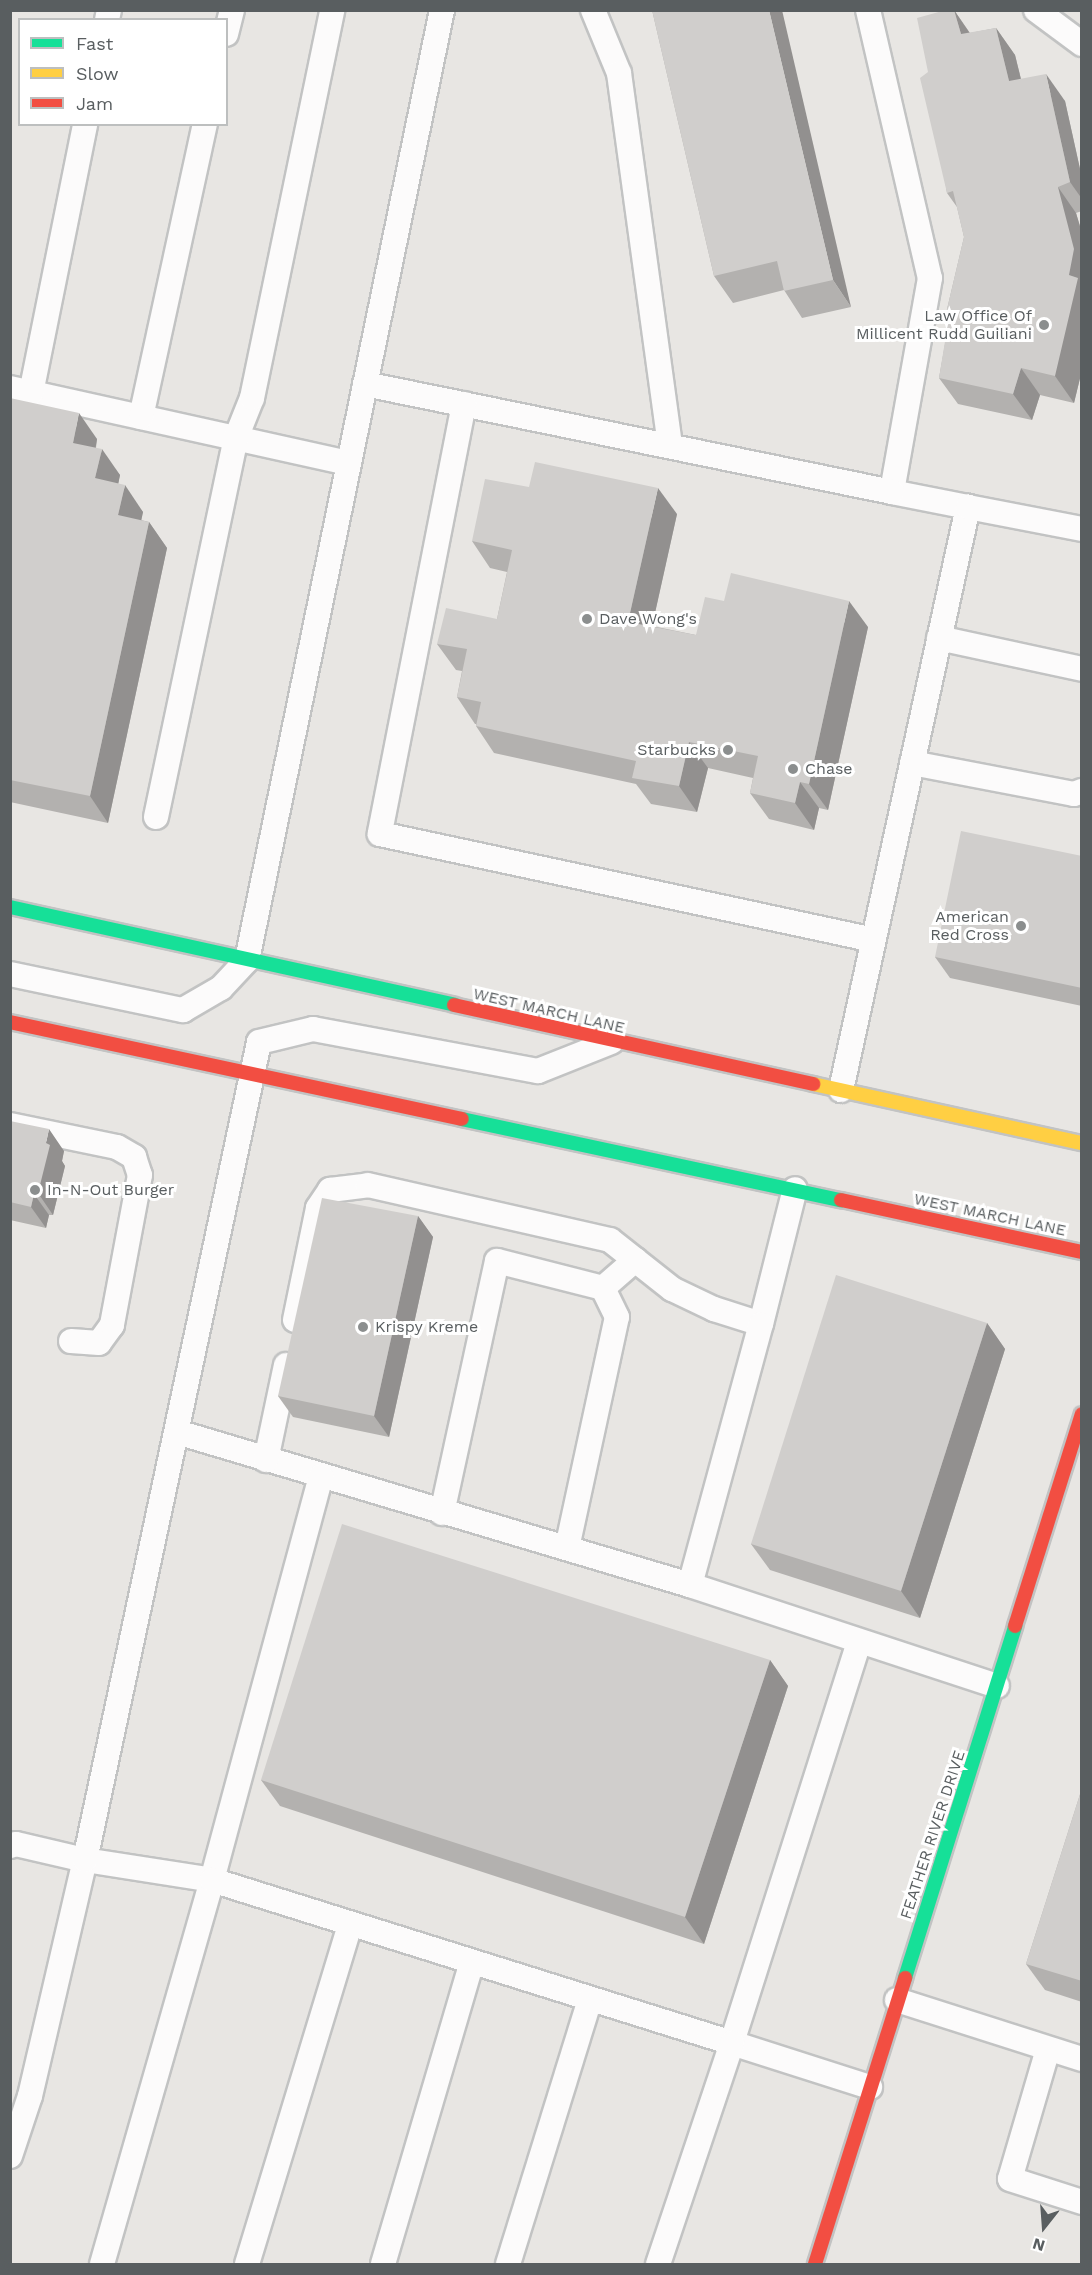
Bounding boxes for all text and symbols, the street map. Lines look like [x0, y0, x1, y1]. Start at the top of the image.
legend [18, 18, 228, 126]
text: Fast [76, 33, 113, 54]
text: Slow [76, 63, 119, 84]
text: Jam [76, 93, 113, 114]
place label: Law Office Of Millicent Rudd Guiliani [856, 306, 1032, 344]
marker: Law Office Of Millicent Rudd Guiliani [1037, 318, 1051, 332]
place label: Dave Wong's [599, 609, 697, 629]
marker: Dave Wong's [580, 612, 594, 626]
place label: Starbucks [637, 740, 716, 760]
marker: Starbucks [721, 743, 735, 757]
place label: Chase [805, 759, 853, 779]
marker: Chase [786, 762, 800, 776]
place label: American Red Cross [930, 907, 1009, 945]
marker: American Red Cross [1014, 919, 1028, 933]
street label: WEST MARCH LANE [471, 984, 627, 1038]
place label: In-N-Out Burger [47, 1180, 174, 1200]
marker: In-N-Out Burger [28, 1183, 42, 1197]
street label: WEST MARCH LANE [912, 1189, 1068, 1241]
place label: Krispy Kreme [375, 1317, 479, 1337]
marker: Krispy Kreme [356, 1320, 370, 1334]
street label: FEATHER RIVER DRIVE [897, 1748, 969, 1922]
north arrow [1014, 2197, 1074, 2257]
text: N [1030, 2234, 1047, 2256]

